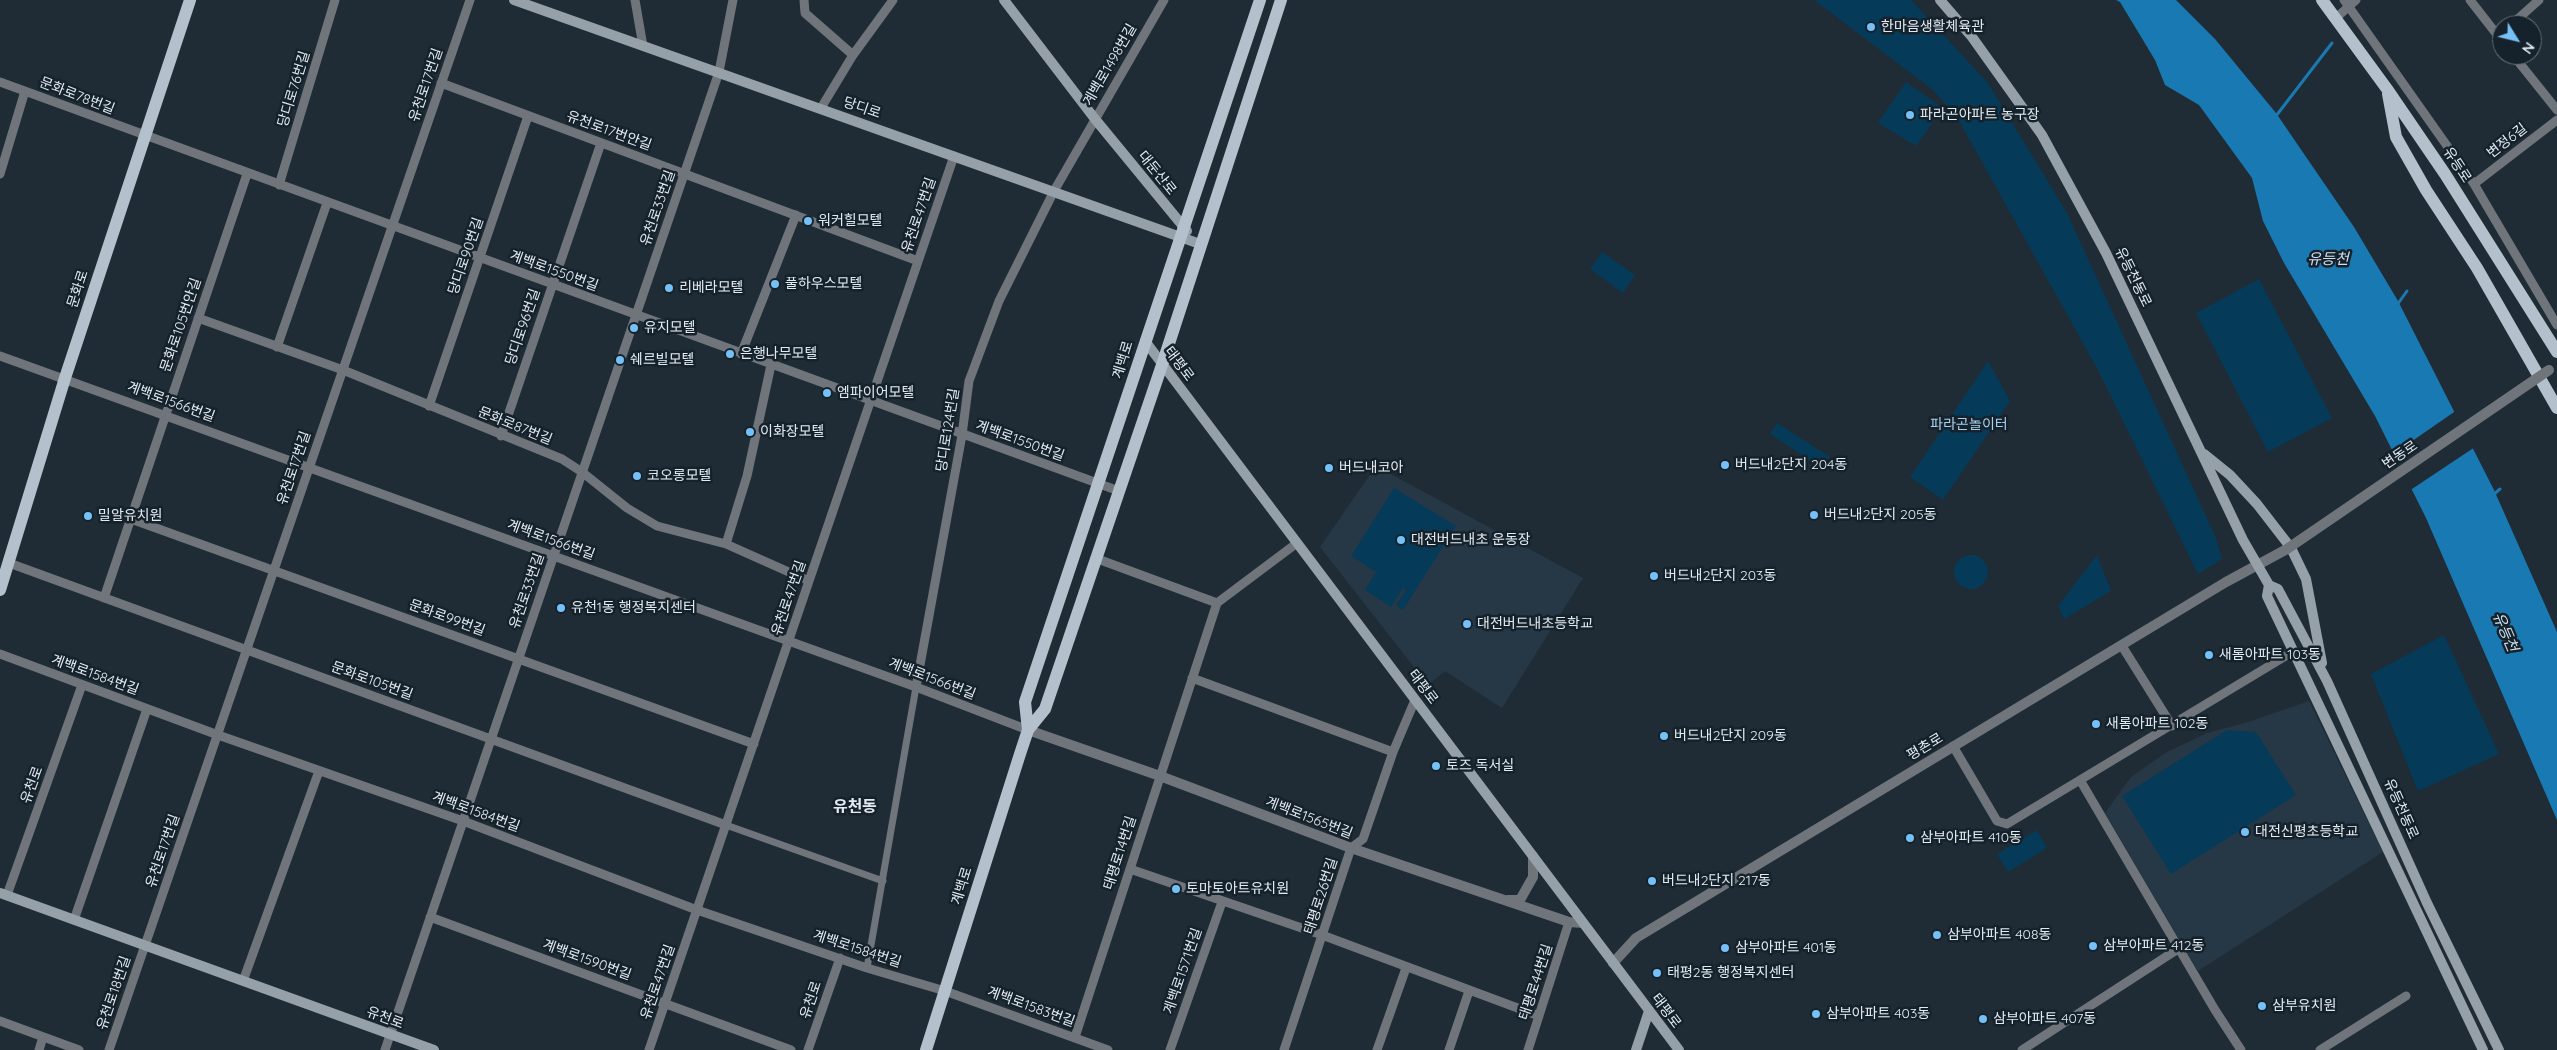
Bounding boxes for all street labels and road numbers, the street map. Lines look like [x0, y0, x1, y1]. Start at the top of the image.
street label: 계백로1498번길 [1080, 21, 1140, 109]
street label: 유천로17번길 [406, 46, 446, 124]
street label: 당디로76번길 [274, 49, 314, 129]
street label: 문화로78번길 [37, 74, 117, 118]
street label: 당디로 [841, 94, 883, 122]
street label: 유천로17번안길 [564, 108, 654, 154]
street label: 변정6길 [2484, 120, 2530, 162]
street label: 유등로 [2439, 144, 2475, 186]
street label: 대둔산로 [1134, 148, 1180, 198]
street label: 유천로33번길 [637, 168, 679, 248]
street label: 유천로47번길 [898, 175, 940, 255]
street label: 당디로90번길 [445, 215, 487, 297]
street label: 유등천동로 [2111, 244, 2155, 310]
street label: 계백로1550번길 [507, 247, 601, 295]
street label: 문화로 [64, 268, 92, 310]
street label: 문화로105번안길 [157, 276, 205, 374]
street label: 당디로96번길 [502, 287, 544, 367]
street label: 계백로 [1109, 339, 1137, 381]
street label: 태평로 [1161, 344, 1197, 384]
street label: 계백로1566번길 [125, 378, 217, 426]
street label: 당디로124번길 [933, 387, 963, 473]
street label: 문화로87번길 [475, 403, 555, 449]
street label: 계백로1550번길 [973, 417, 1067, 465]
street label: 유천로17번길 [274, 429, 314, 507]
street label: 변동로 [2379, 437, 2421, 473]
street label: 계백로1566번길 [505, 516, 597, 564]
street label: 유천로33번길 [506, 551, 548, 631]
street label: 유천로47번길 [768, 558, 810, 638]
street label: 문화로99번길 [407, 596, 487, 640]
street label: 계백로1584번길 [49, 651, 141, 699]
street label: 계백로1566번길 [886, 655, 978, 703]
street label: 문화로105번길 [329, 658, 415, 704]
street label: 태평로 [1405, 667, 1441, 707]
street label: 평촌로 [1904, 730, 1946, 764]
street label: 유천로 [17, 764, 47, 806]
street label: 유등천동로 [2380, 776, 2422, 842]
street label: 계백로1584번길 [430, 788, 522, 836]
street label: 계백로1565번길 [1263, 794, 1355, 842]
street label: 유천로17번길 [143, 812, 183, 890]
street label: 태평로14번길 [1100, 814, 1140, 892]
street label: 태평로26번길 [1301, 856, 1341, 936]
street label: 계백로 [948, 865, 976, 907]
street label: 계백로1571번길 [1160, 926, 1206, 1016]
street label: 계백로1584번길 [811, 927, 903, 971]
street label: 계백로1590번길 [540, 936, 634, 984]
street label: 유천로47번길 [637, 942, 679, 1022]
street label: 태평로44번길 [1516, 942, 1556, 1022]
street label: 유천로18번길 [94, 954, 134, 1032]
street label: 유천로 [797, 979, 825, 1021]
street label: 계백로1583번길 [985, 983, 1077, 1031]
street label: 태평로 [1648, 991, 1684, 1031]
street label: 유천로 [364, 1003, 406, 1033]

